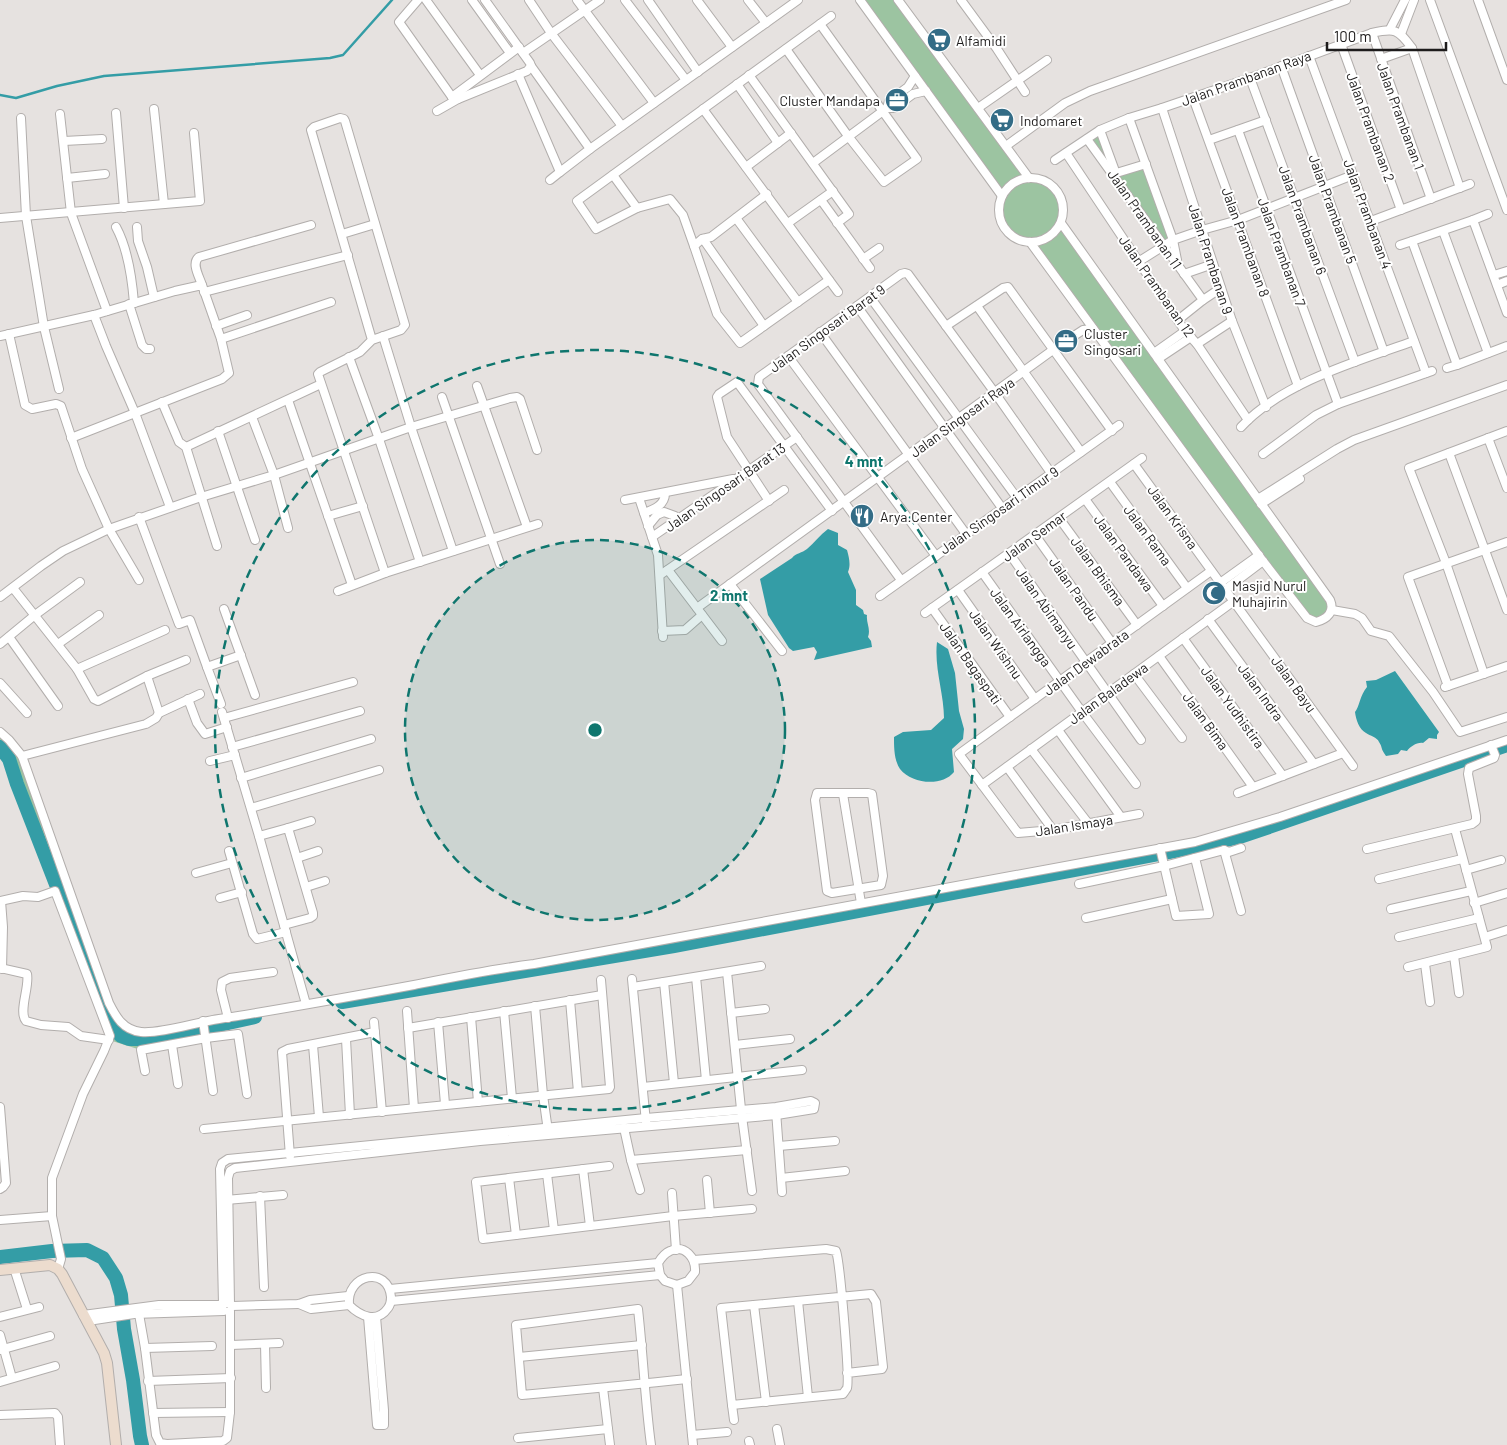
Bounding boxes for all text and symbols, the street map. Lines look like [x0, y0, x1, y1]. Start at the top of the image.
scale bar [1327, 20, 1446, 52]
supermarket icon: Alfamidi [926, 27, 952, 53]
text: 100 m [1334, 27, 1372, 45]
place label: Alfamidi [956, 32, 1006, 49]
street label: Jalan Prambanan Raya [1179, 47, 1313, 109]
street label: Jalan Prambanan 1 [1374, 60, 1428, 172]
street label: Jalan Prambanan 2 [1343, 70, 1399, 184]
office icon: Cluster Mandapa [884, 87, 910, 113]
place label: Cluster Mandapa [780, 92, 880, 109]
supermarket icon: Indomaret [989, 107, 1015, 133]
place label: Indomaret [1020, 112, 1083, 129]
street label: Jalan Prambanan 5 [1305, 152, 1361, 266]
street label: Jalan Prambanan 4 [1340, 157, 1396, 271]
street label: Jalan Prambanan 6 [1275, 163, 1331, 277]
street label: Jalan Prambanan 11 [1104, 166, 1186, 272]
street label: Jalan Prambanan 8 [1218, 185, 1274, 299]
street label: Jalan Prambanan 7 [1254, 195, 1310, 309]
street label: Jalan Prambanan 9 [1185, 202, 1237, 316]
street label: Jalan Prambanan 12 [1116, 232, 1198, 340]
street label: Jalan Singosari Barat 9 [766, 280, 888, 376]
place label: Cluster Singosari [1084, 325, 1141, 358]
office icon: Cluster Singosari [1053, 328, 1079, 354]
street label: Jalan Singosari Raya [907, 373, 1017, 461]
street label: Jalan Singosari Barat 13 [661, 439, 789, 535]
text: 4 mnt [845, 452, 884, 470]
street label: Jalan Singosari Timur 9 [936, 463, 1062, 557]
street label: Jalan Krisna [1144, 482, 1202, 552]
street label: Jalan Rama [1120, 502, 1176, 568]
restaurant icon: Arya.Center [849, 503, 875, 529]
street label: Jalan Semar [998, 507, 1070, 565]
place label: Arya.Center [880, 508, 952, 525]
street label: Jalan Pandawa [1090, 511, 1158, 595]
street label: Jalan Bhisma [1067, 533, 1129, 609]
street label: Jalan Pandu [1046, 554, 1102, 624]
street label: Jalan Abimanyu [1013, 564, 1081, 652]
place label: Masjid Nurul Muhajirin [1232, 577, 1306, 610]
mosque icon: Masjid Nurul Muhajirin [1201, 580, 1227, 606]
street label: Jalan Airlangga [987, 584, 1055, 670]
text: 2 mnt [710, 586, 748, 604]
street label: Jalan Wishnu [966, 606, 1026, 682]
street label: Jalan Bagaspati [936, 619, 1006, 707]
street label: Jalan Dewabrata [1040, 625, 1132, 699]
street label: Jalan Bayu [1268, 652, 1320, 716]
street label: Jalan Baladewa [1065, 658, 1151, 728]
street label: Jalan Indra [1234, 660, 1288, 724]
street label: Jalan Yudhistira [1198, 663, 1268, 751]
street label: Jalan Bima [1179, 689, 1233, 753]
centre of rings [586, 721, 604, 739]
street label: Jalan Ismaya [1034, 810, 1114, 840]

